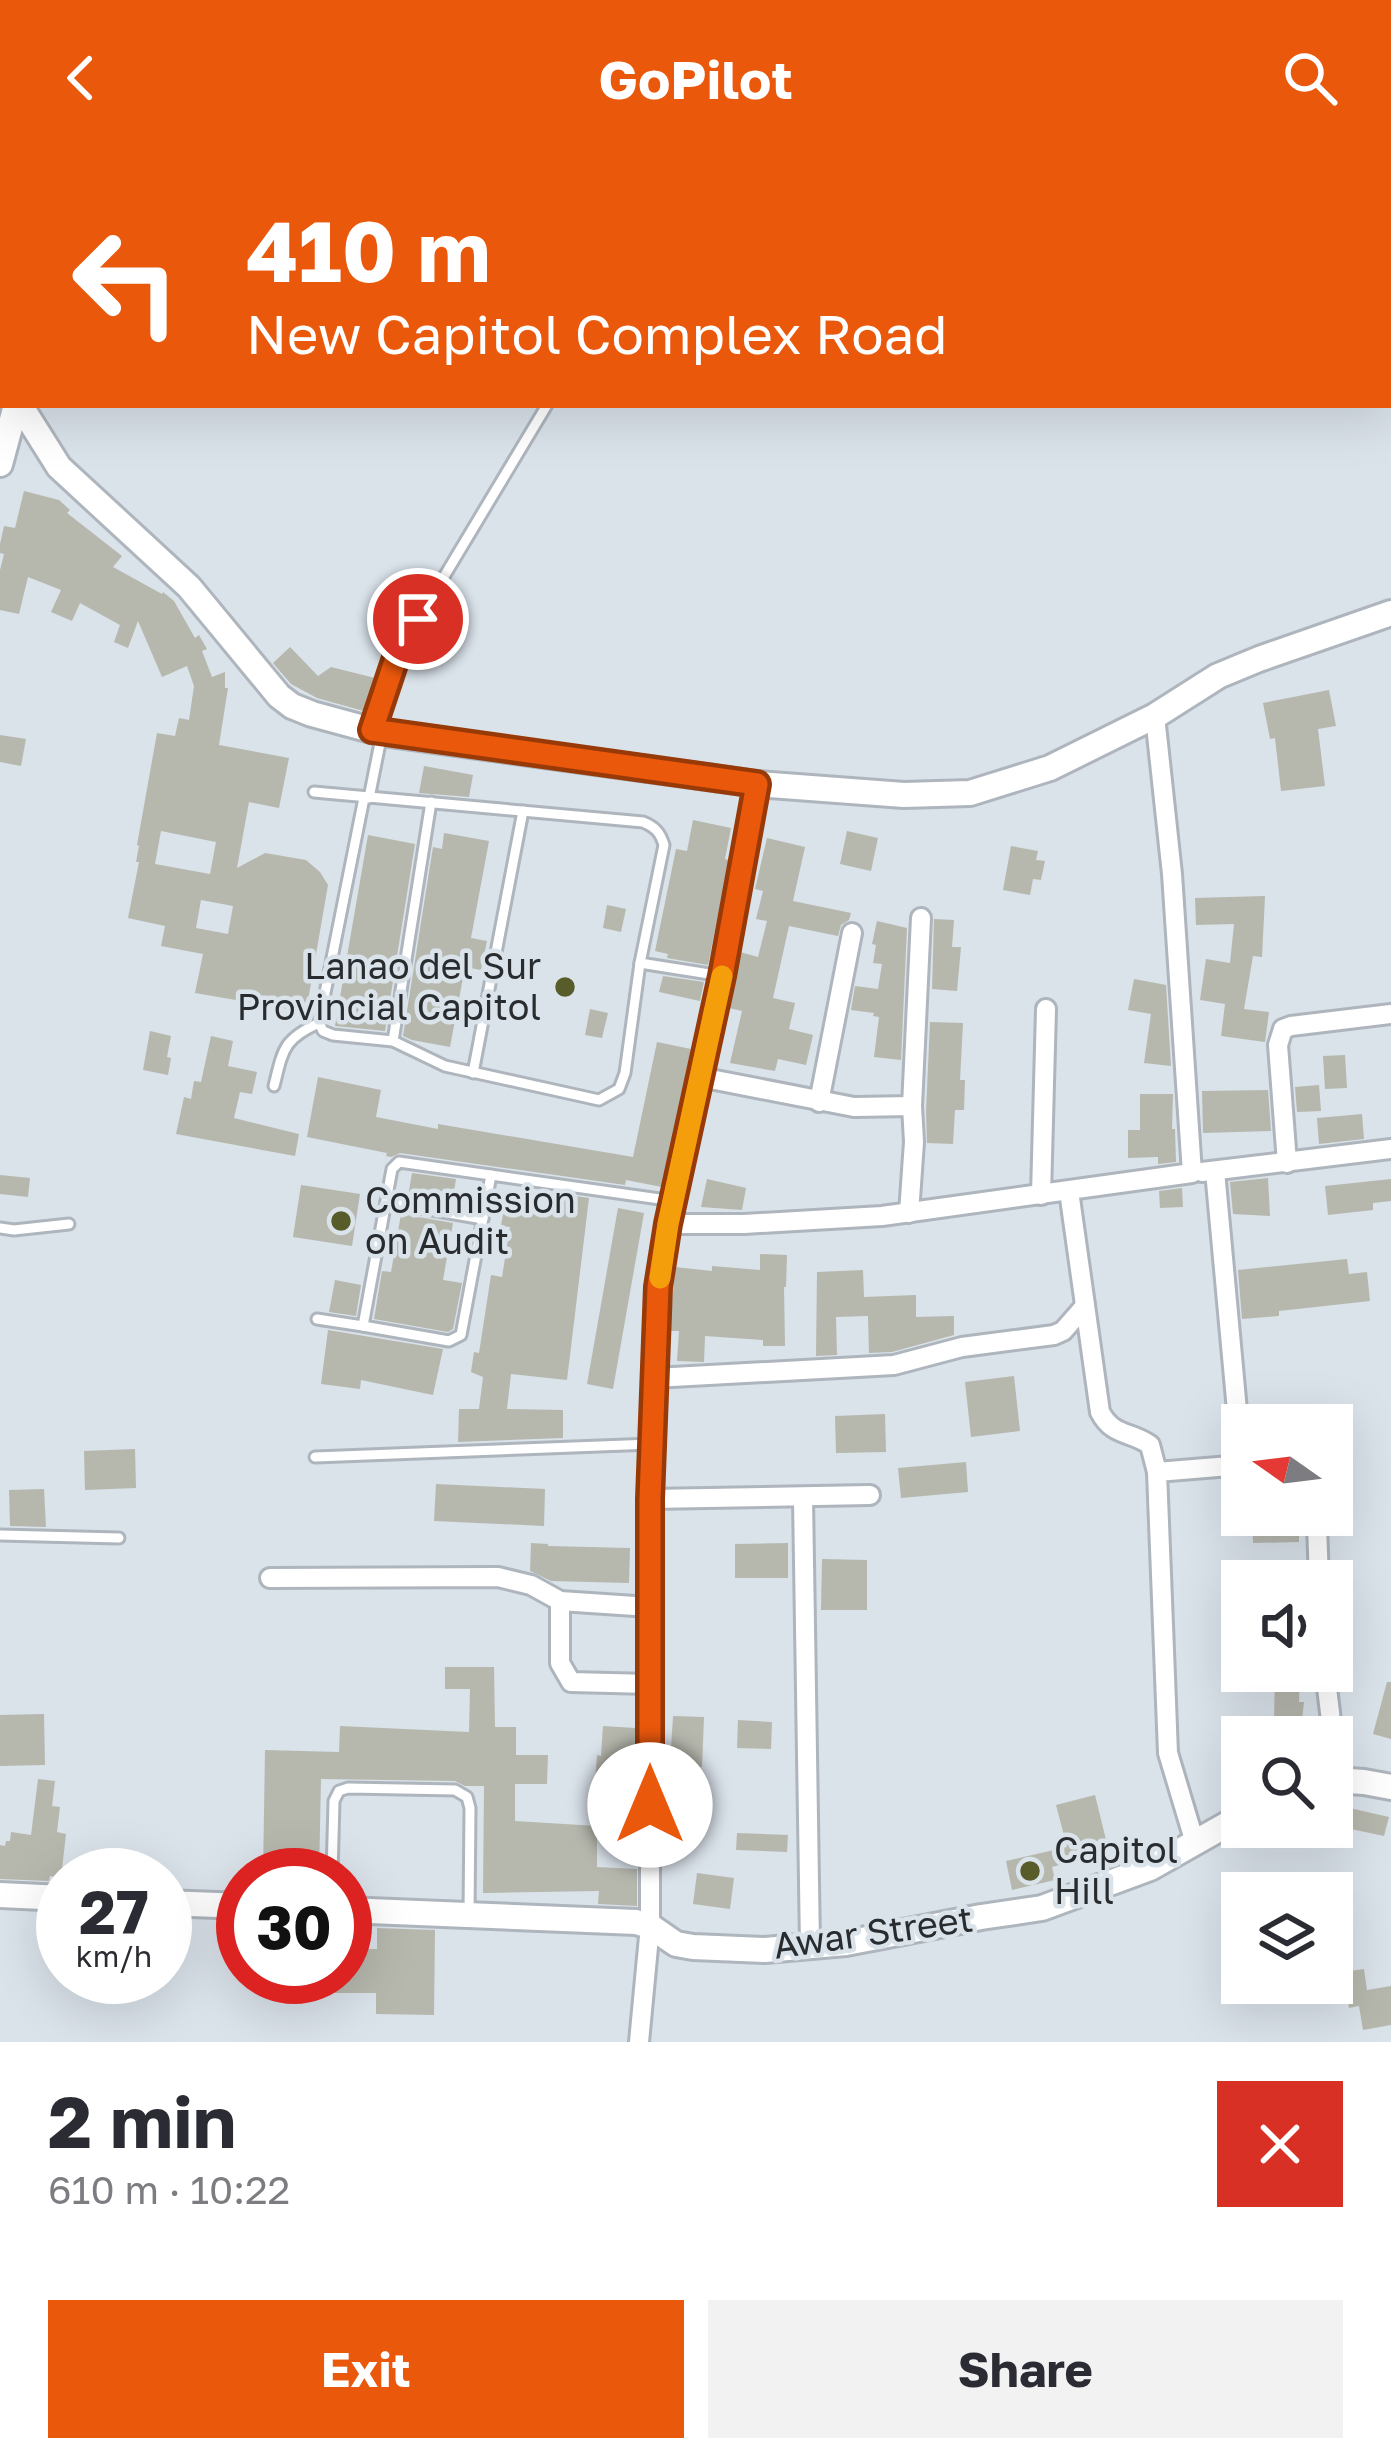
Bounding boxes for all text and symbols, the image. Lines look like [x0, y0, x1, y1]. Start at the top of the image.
icon: back [48, 45, 114, 111]
icon: search [1277, 45, 1343, 111]
text: GoPilot [598, 46, 793, 111]
text: 410 m [246, 200, 491, 300]
icon: left [48, 204, 204, 360]
text: New Capitol Complex Road [246, 301, 947, 366]
pin [367, 568, 469, 670]
icon: arrive [385, 586, 451, 652]
place label: Lanao del Sur Provincial Capitol [237, 944, 541, 1028]
marker: Lanao del Sur Provincial Capitol [552, 974, 578, 1000]
place label: Commission on Audit [365, 1178, 576, 1262]
marker: Commission on Audit [328, 1208, 354, 1234]
north arrow [1221, 1404, 1353, 1536]
map controls [1221, 1404, 1353, 2004]
button: sound [1221, 1560, 1353, 1692]
button: search [1221, 1716, 1353, 1848]
position arrow [587, 1742, 713, 1868]
place label: Capitol Hill [1054, 1828, 1178, 1912]
speed limit sign: 30 [216, 1848, 372, 2004]
marker: Capitol Hill [1017, 1858, 1043, 1884]
button: layers [1221, 1872, 1353, 2004]
text: 27 [79, 1875, 149, 1947]
street label: Awar Street [771, 1896, 975, 1967]
text: km/h [76, 1938, 152, 1974]
text: 2 min [48, 2077, 236, 2164]
button: close [1217, 2081, 1343, 2207]
text: 610 m · 10:22 [48, 2166, 290, 2213]
button: Exit [48, 2300, 684, 2438]
button: Share [708, 2300, 1343, 2438]

